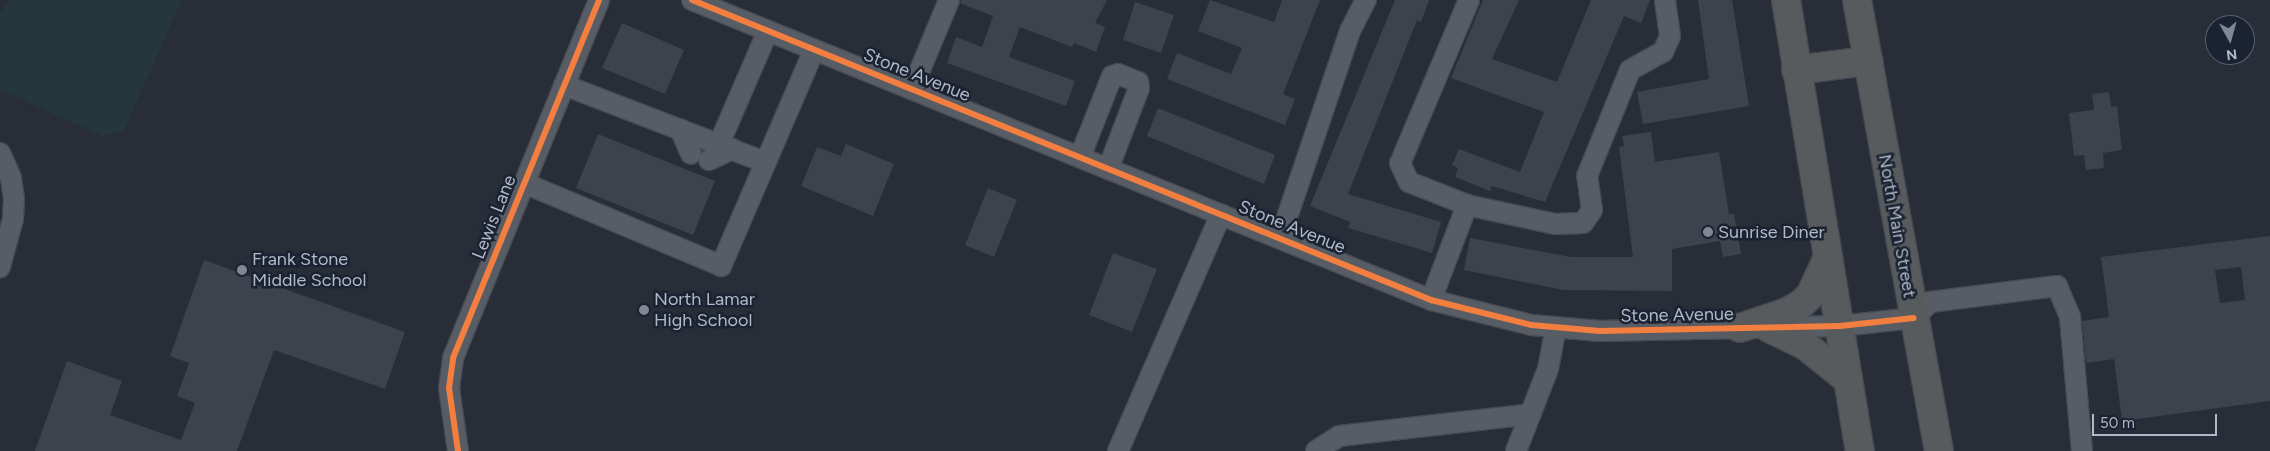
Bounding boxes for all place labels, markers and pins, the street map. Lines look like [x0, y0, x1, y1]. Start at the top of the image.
place label: Sunrise Diner [1718, 221, 1825, 243]
marker: Sunrise Diner [1702, 226, 1714, 238]
place label: Frank Stone Middle School [252, 249, 366, 292]
marker: Frank Stone Middle School [236, 264, 248, 276]
place label: North Lamar High School [654, 289, 755, 332]
marker: North Lamar High School [638, 304, 650, 316]

